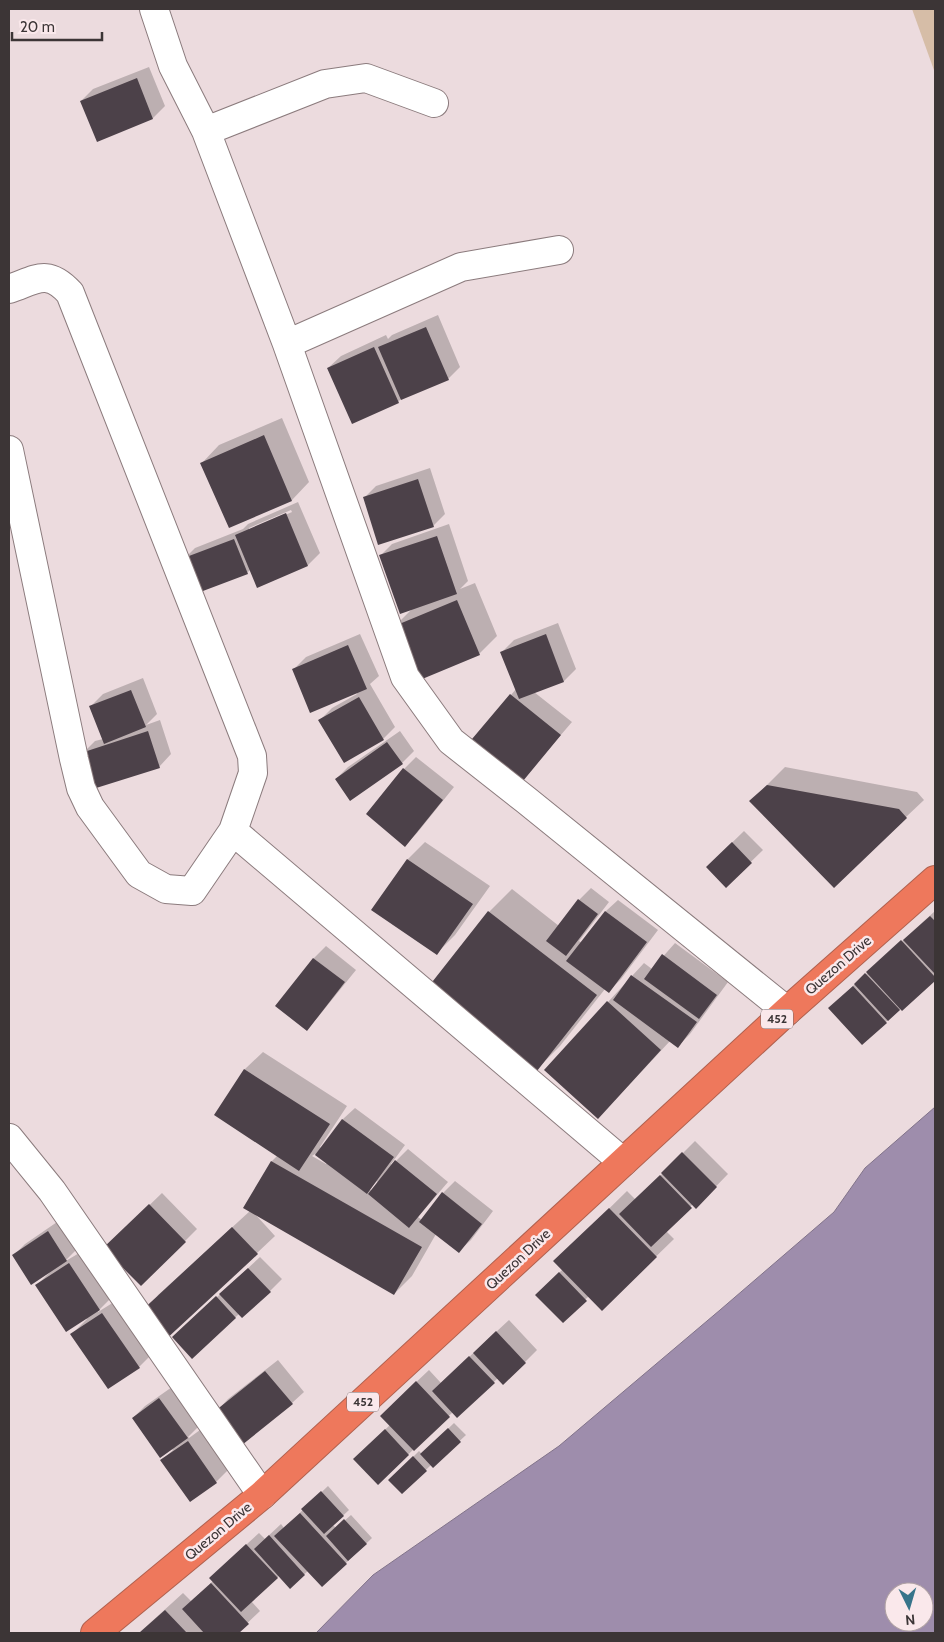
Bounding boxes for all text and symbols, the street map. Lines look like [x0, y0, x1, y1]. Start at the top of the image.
scale bar [12, 10, 102, 42]
text: 20 m [20, 18, 55, 36]
street label: Quezon Drive [801, 931, 875, 999]
road number: 452 [761, 1010, 793, 1028]
street label: Quezon Drive [482, 1225, 554, 1293]
road number: 452 [347, 1392, 379, 1411]
street label: Quezon Drive [181, 1498, 255, 1564]
north arrow [884, 1582, 934, 1632]
text: N [904, 1611, 916, 1629]

